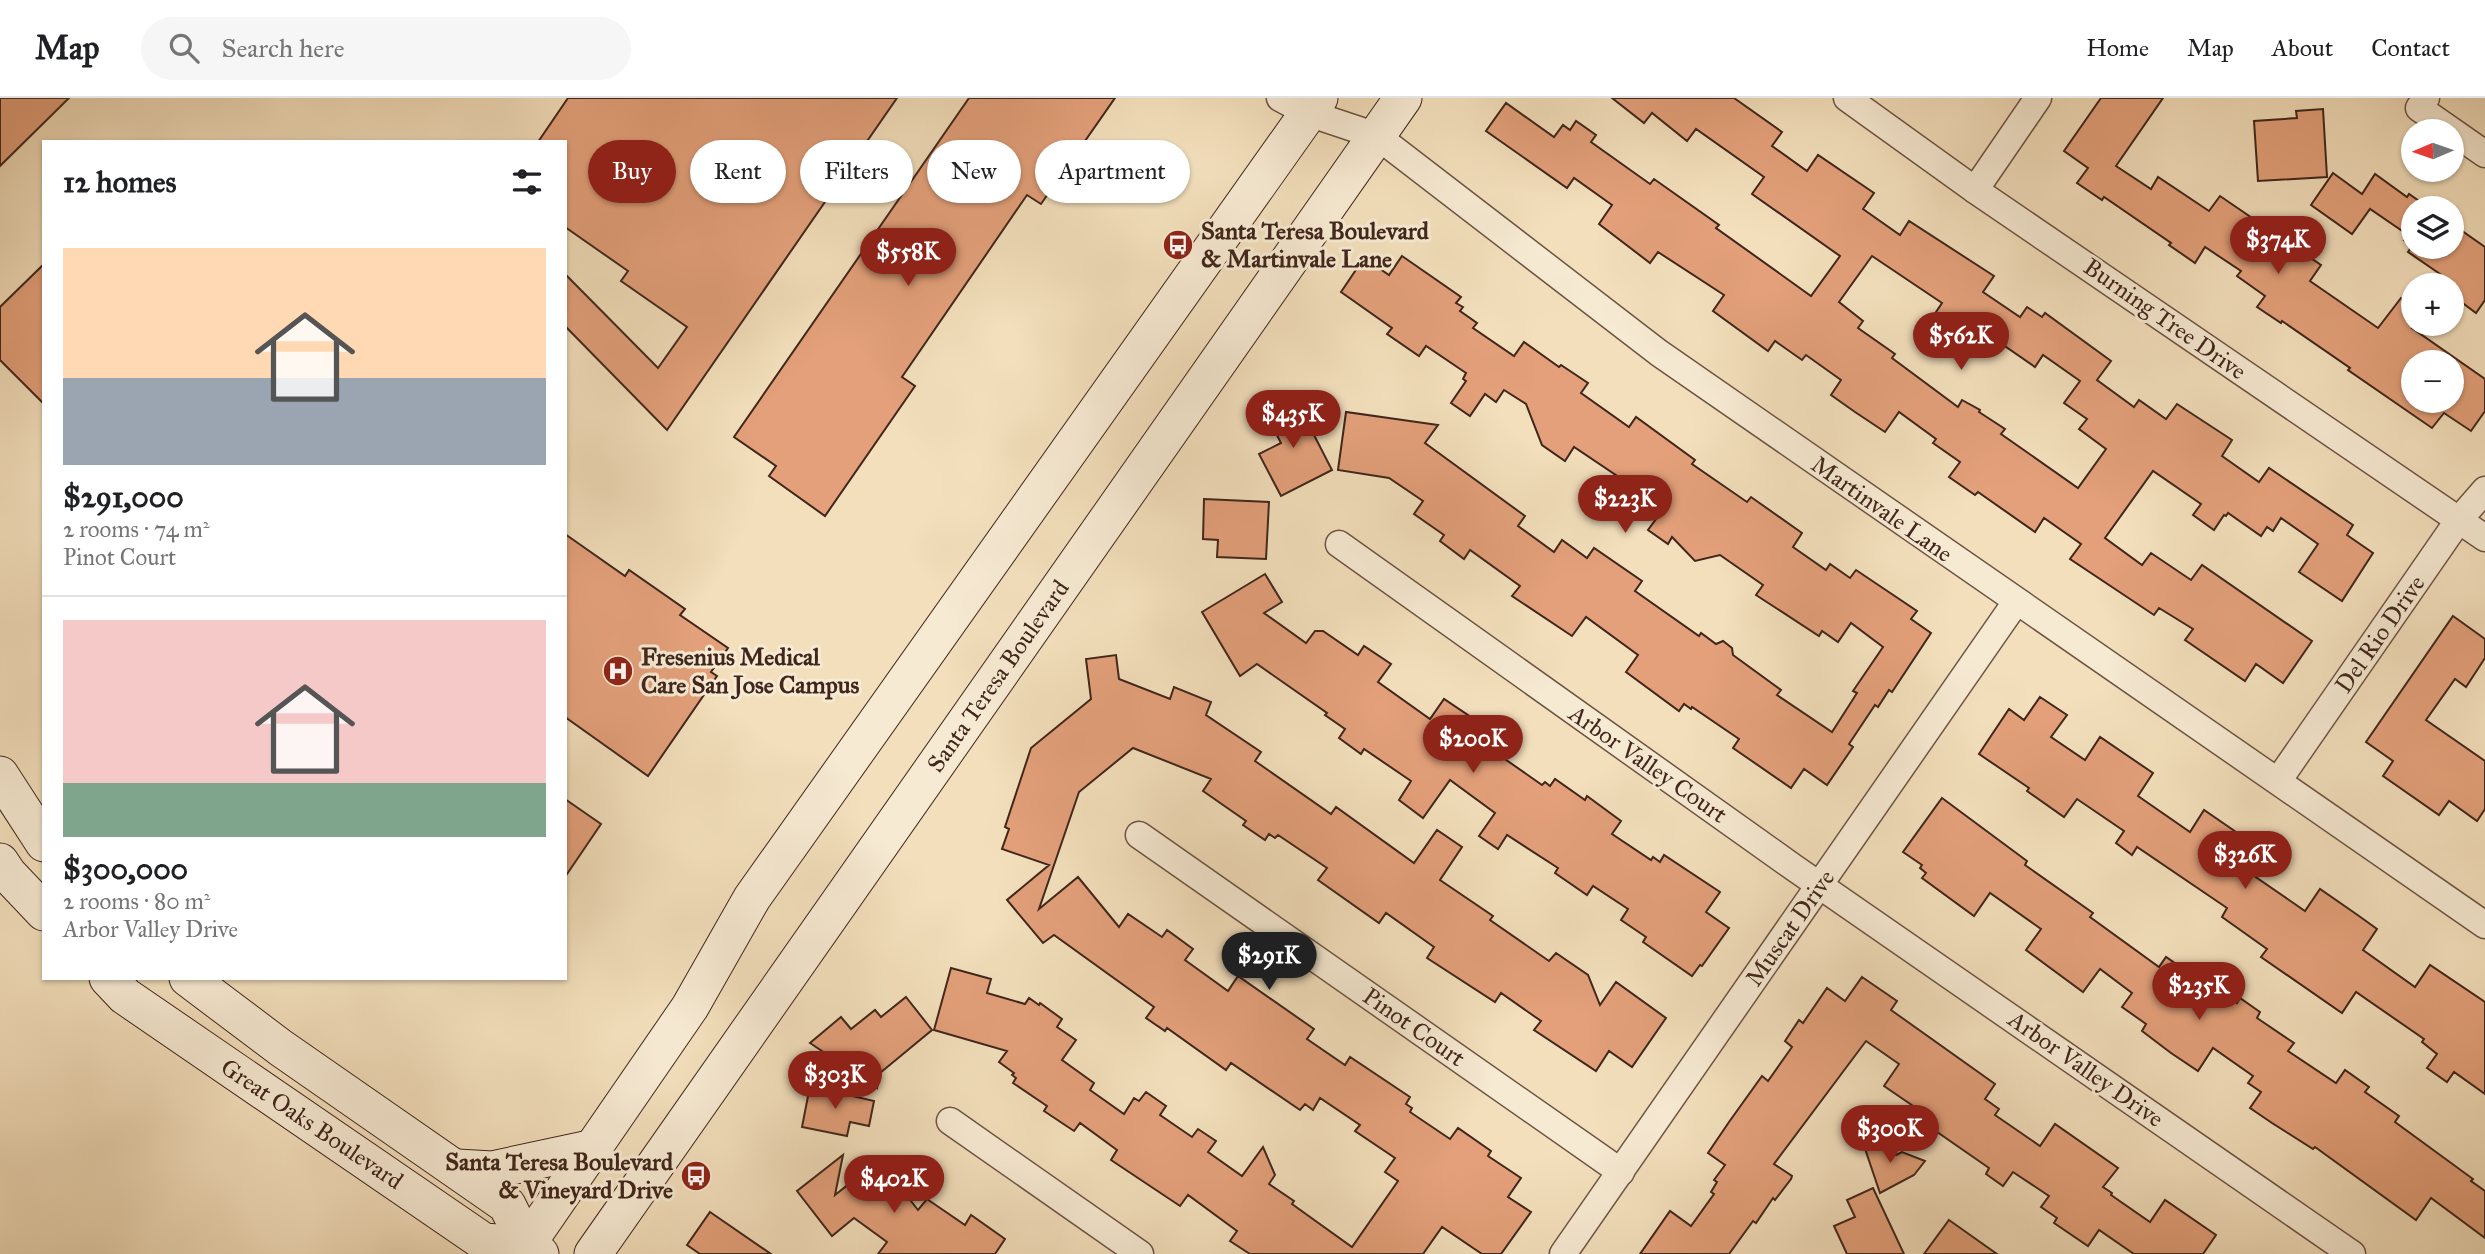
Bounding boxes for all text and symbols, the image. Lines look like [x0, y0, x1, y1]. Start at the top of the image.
search box [141, 17, 631, 80]
text: Map [35, 28, 99, 68]
icon: search [165, 29, 203, 67]
text: Search here [221, 32, 345, 64]
text: Home [2086, 33, 2149, 63]
text: Map [2187, 33, 2234, 63]
text: About [2272, 33, 2333, 63]
text: Contact [2371, 33, 2450, 63]
north arrow [2401, 119, 2464, 182]
map controls [2401, 119, 2464, 413]
chip: Buy [588, 140, 676, 203]
chip: Rent [690, 140, 786, 203]
chip: Filters [800, 140, 913, 203]
chip: New [927, 140, 1021, 203]
chip: Apartment [1035, 140, 1190, 203]
icon: filters [508, 163, 546, 201]
text: 12 homes [63, 164, 176, 200]
button: layers [2401, 196, 2464, 259]
place label: Santa Teresa Boulevard & Martinvale Lane [1201, 216, 1430, 274]
pin: $374K [2229, 216, 2327, 276]
text: $374K [2246, 225, 2310, 253]
pin: $558K [859, 228, 957, 288]
bus stop icon: Santa Teresa Boulevard & Martinvale Lane [1161, 228, 1195, 262]
text: $558K [876, 237, 940, 265]
street label: Burning Tree Drive [2078, 252, 2252, 386]
button: + [2401, 273, 2464, 336]
icon: home [242, 294, 368, 420]
pin: $562K [1912, 313, 2010, 372]
text: $562K [1929, 321, 1993, 349]
button: − [2401, 350, 2464, 413]
pin: $435K [1244, 390, 1342, 450]
text: $435K [1262, 399, 1324, 427]
street label: Martinvale Lane [1806, 449, 1958, 569]
pin: $223K [1576, 476, 1674, 535]
text: $291,000 [63, 479, 184, 515]
text: $223K [1594, 484, 1656, 512]
text: 2 rooms · 74 m² [63, 515, 209, 543]
text: Pinot Court [63, 543, 176, 571]
street label: Del Rio Drive [2328, 569, 2432, 699]
street label: Santa Teresa Boulevard [920, 574, 1076, 778]
place label: Fresenius Medical Care San Jose Campus [641, 642, 859, 700]
hospital icon: Fresenius Medical Care San Jose Campus [601, 654, 635, 688]
icon: home [242, 666, 368, 792]
street label: Arbor Valley Court [1562, 698, 1733, 830]
pin: $200K [1424, 716, 1522, 775]
text: $200K [1439, 724, 1507, 752]
pin: $326K [2196, 832, 2294, 891]
text: $326K [2214, 840, 2276, 868]
text: $300,000 [63, 851, 188, 887]
street label: Muscat Drive [1739, 864, 1841, 992]
text: 2 rooms · 80 m² [63, 887, 210, 915]
text: Arbor Valley Drive [63, 915, 238, 943]
pin: $291K [1220, 932, 1318, 992]
text: $291K [1238, 941, 1300, 969]
pin: $235K [2150, 962, 2248, 1022]
text: $235K [2168, 971, 2230, 999]
street label: Pinot Court [1357, 981, 1471, 1073]
street label: Arbor Valley Drive [2002, 1004, 2169, 1134]
street label: Great Oaks Boulevard [215, 1052, 409, 1196]
pin: $303K [786, 1052, 884, 1111]
text: $303K [804, 1060, 866, 1088]
pin: $300K [1841, 1105, 1939, 1165]
text: $300K [1857, 1114, 1923, 1142]
place label: Santa Teresa Boulevard & Vineyard Drive [445, 1147, 674, 1205]
pin: $402K [845, 1156, 943, 1215]
bus stop icon: Santa Teresa Boulevard & Vineyard Drive [679, 1159, 713, 1193]
text: $402K [860, 1164, 928, 1192]

